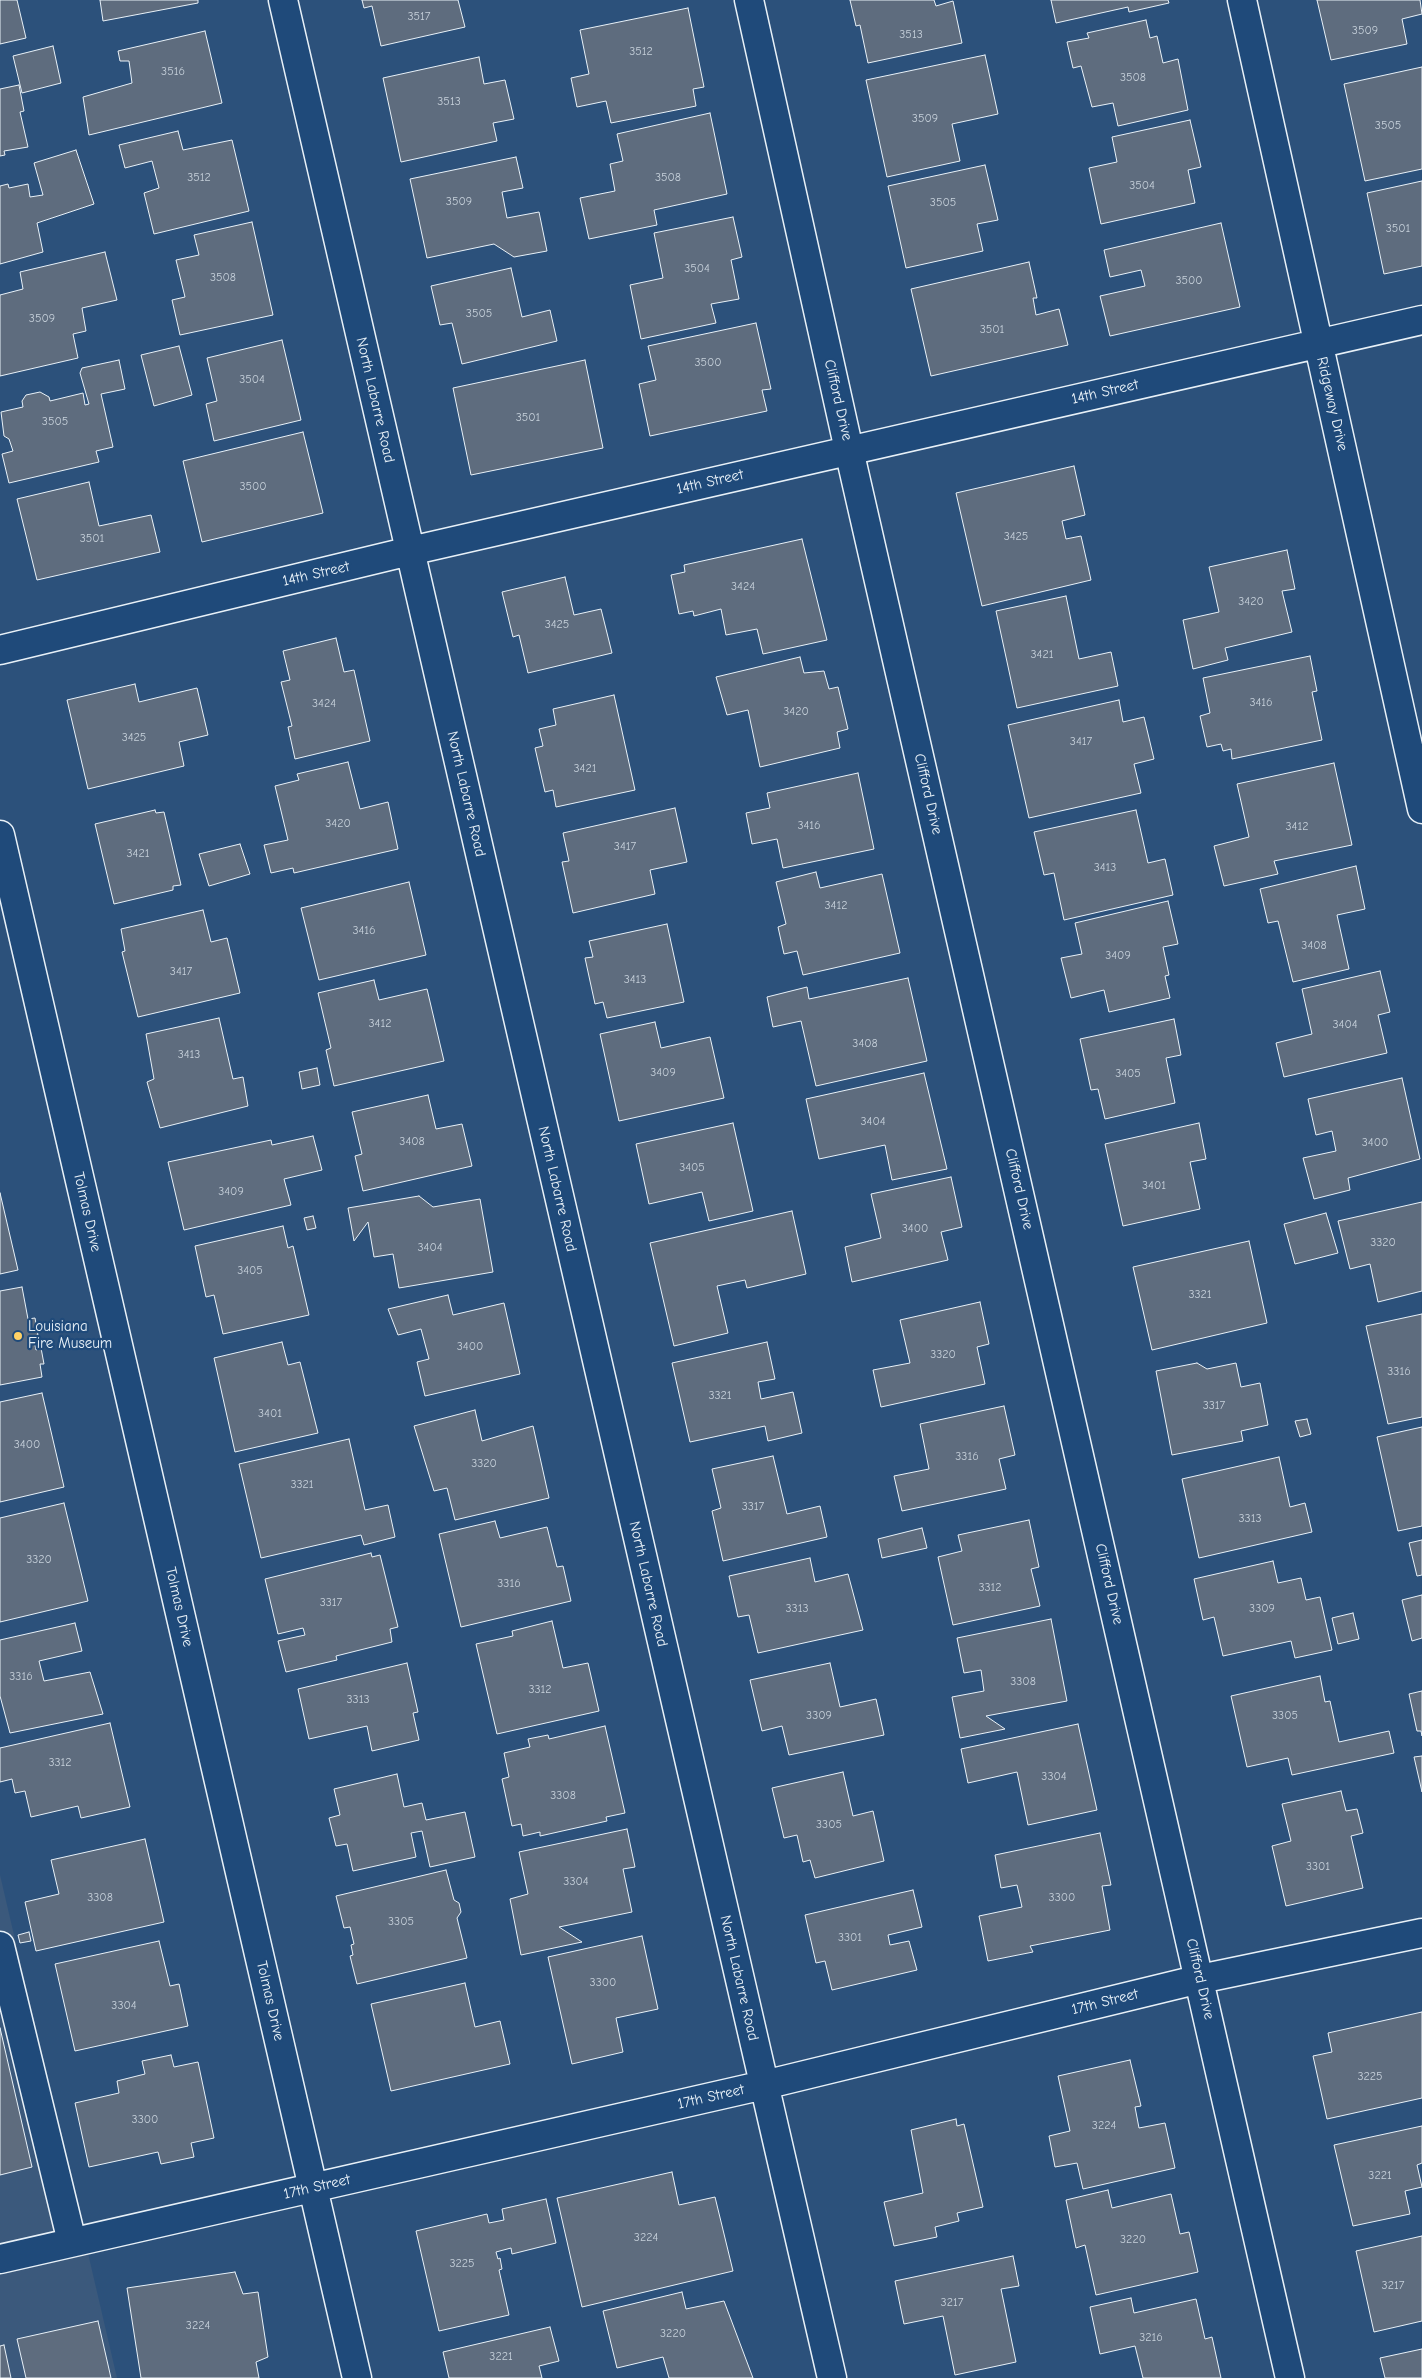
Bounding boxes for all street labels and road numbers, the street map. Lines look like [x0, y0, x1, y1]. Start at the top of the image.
street label: North Labarre Road [352, 335, 398, 465]
street label: Ridgeway Drive [1312, 355, 1352, 453]
street label: Clifford Drive [820, 358, 856, 442]
street label: 14th Street [1070, 376, 1140, 408]
street label: 14th Street [675, 466, 745, 498]
street label: 14th Street [281, 558, 351, 590]
street label: North Labarre Road [443, 729, 489, 859]
street label: Clifford Drive [910, 752, 946, 836]
street label: North Labarre Road [534, 1124, 580, 1254]
street label: Clifford Drive [1001, 1147, 1037, 1231]
street label: Tolmas Drive [69, 1170, 105, 1254]
street label: North Labarre Road [625, 1519, 671, 1649]
street label: Clifford Drive [1091, 1542, 1127, 1626]
street label: Tolmas Drive [161, 1565, 197, 1649]
street label: North Labarre Road [716, 1913, 762, 2043]
street label: Clifford Drive [1182, 1937, 1218, 2021]
street label: Tolmas Drive [252, 1959, 288, 2043]
street label: 17th Street [1070, 1985, 1140, 2019]
street label: 17th Street [676, 2081, 746, 2113]
street label: 17th Street [282, 2171, 352, 2203]

